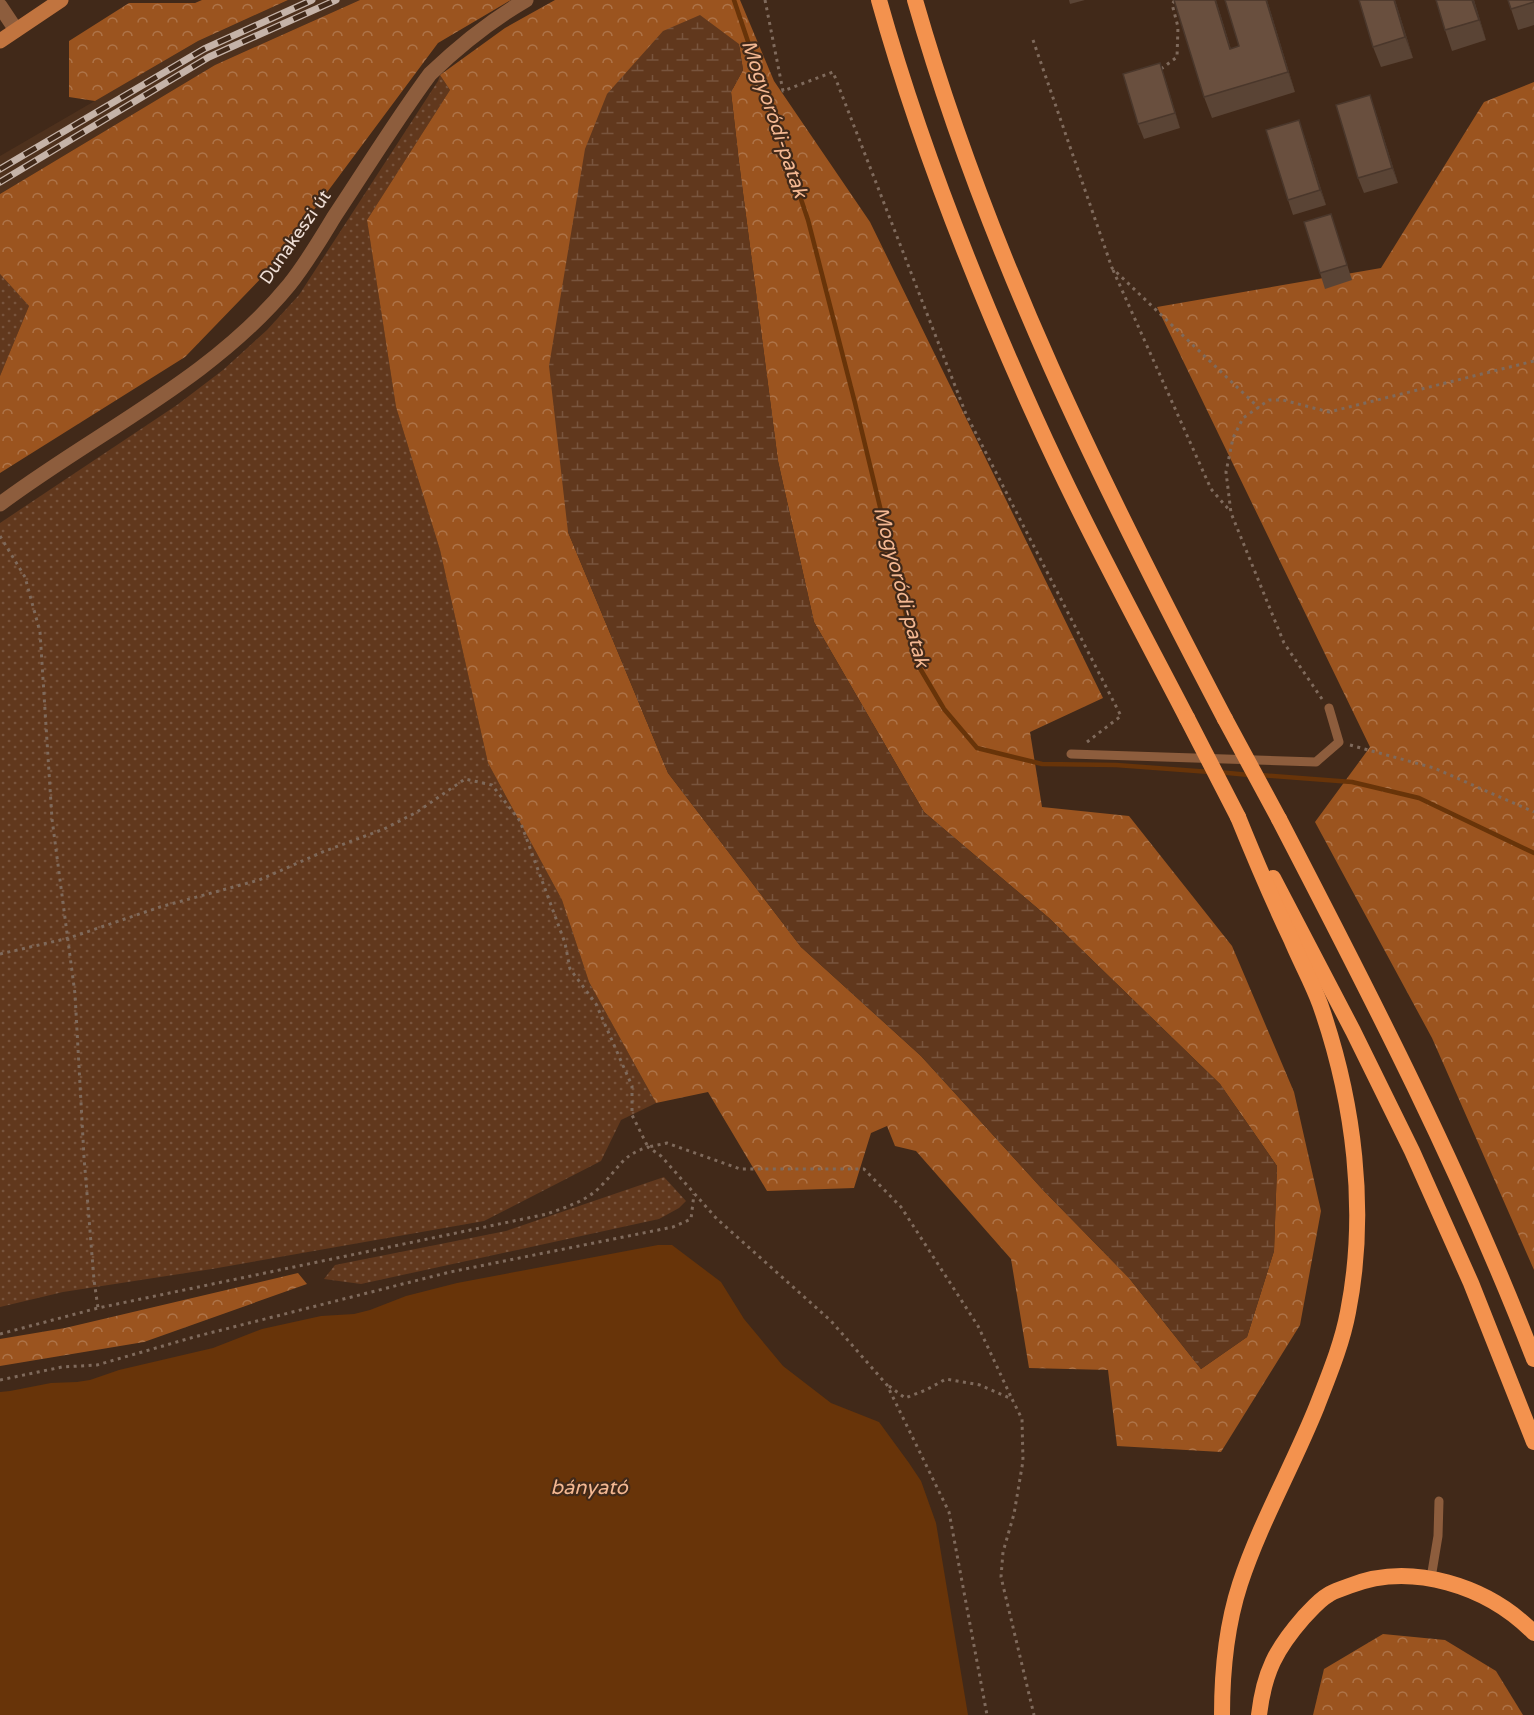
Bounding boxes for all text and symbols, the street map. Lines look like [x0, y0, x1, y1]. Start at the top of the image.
water label: Mogyoródi-patak [736, 37, 813, 203]
street label: Dunakeszi út [254, 186, 336, 288]
water label: Mogyoródi-patak [868, 504, 935, 672]
water label: bányató [550, 1476, 628, 1500]

